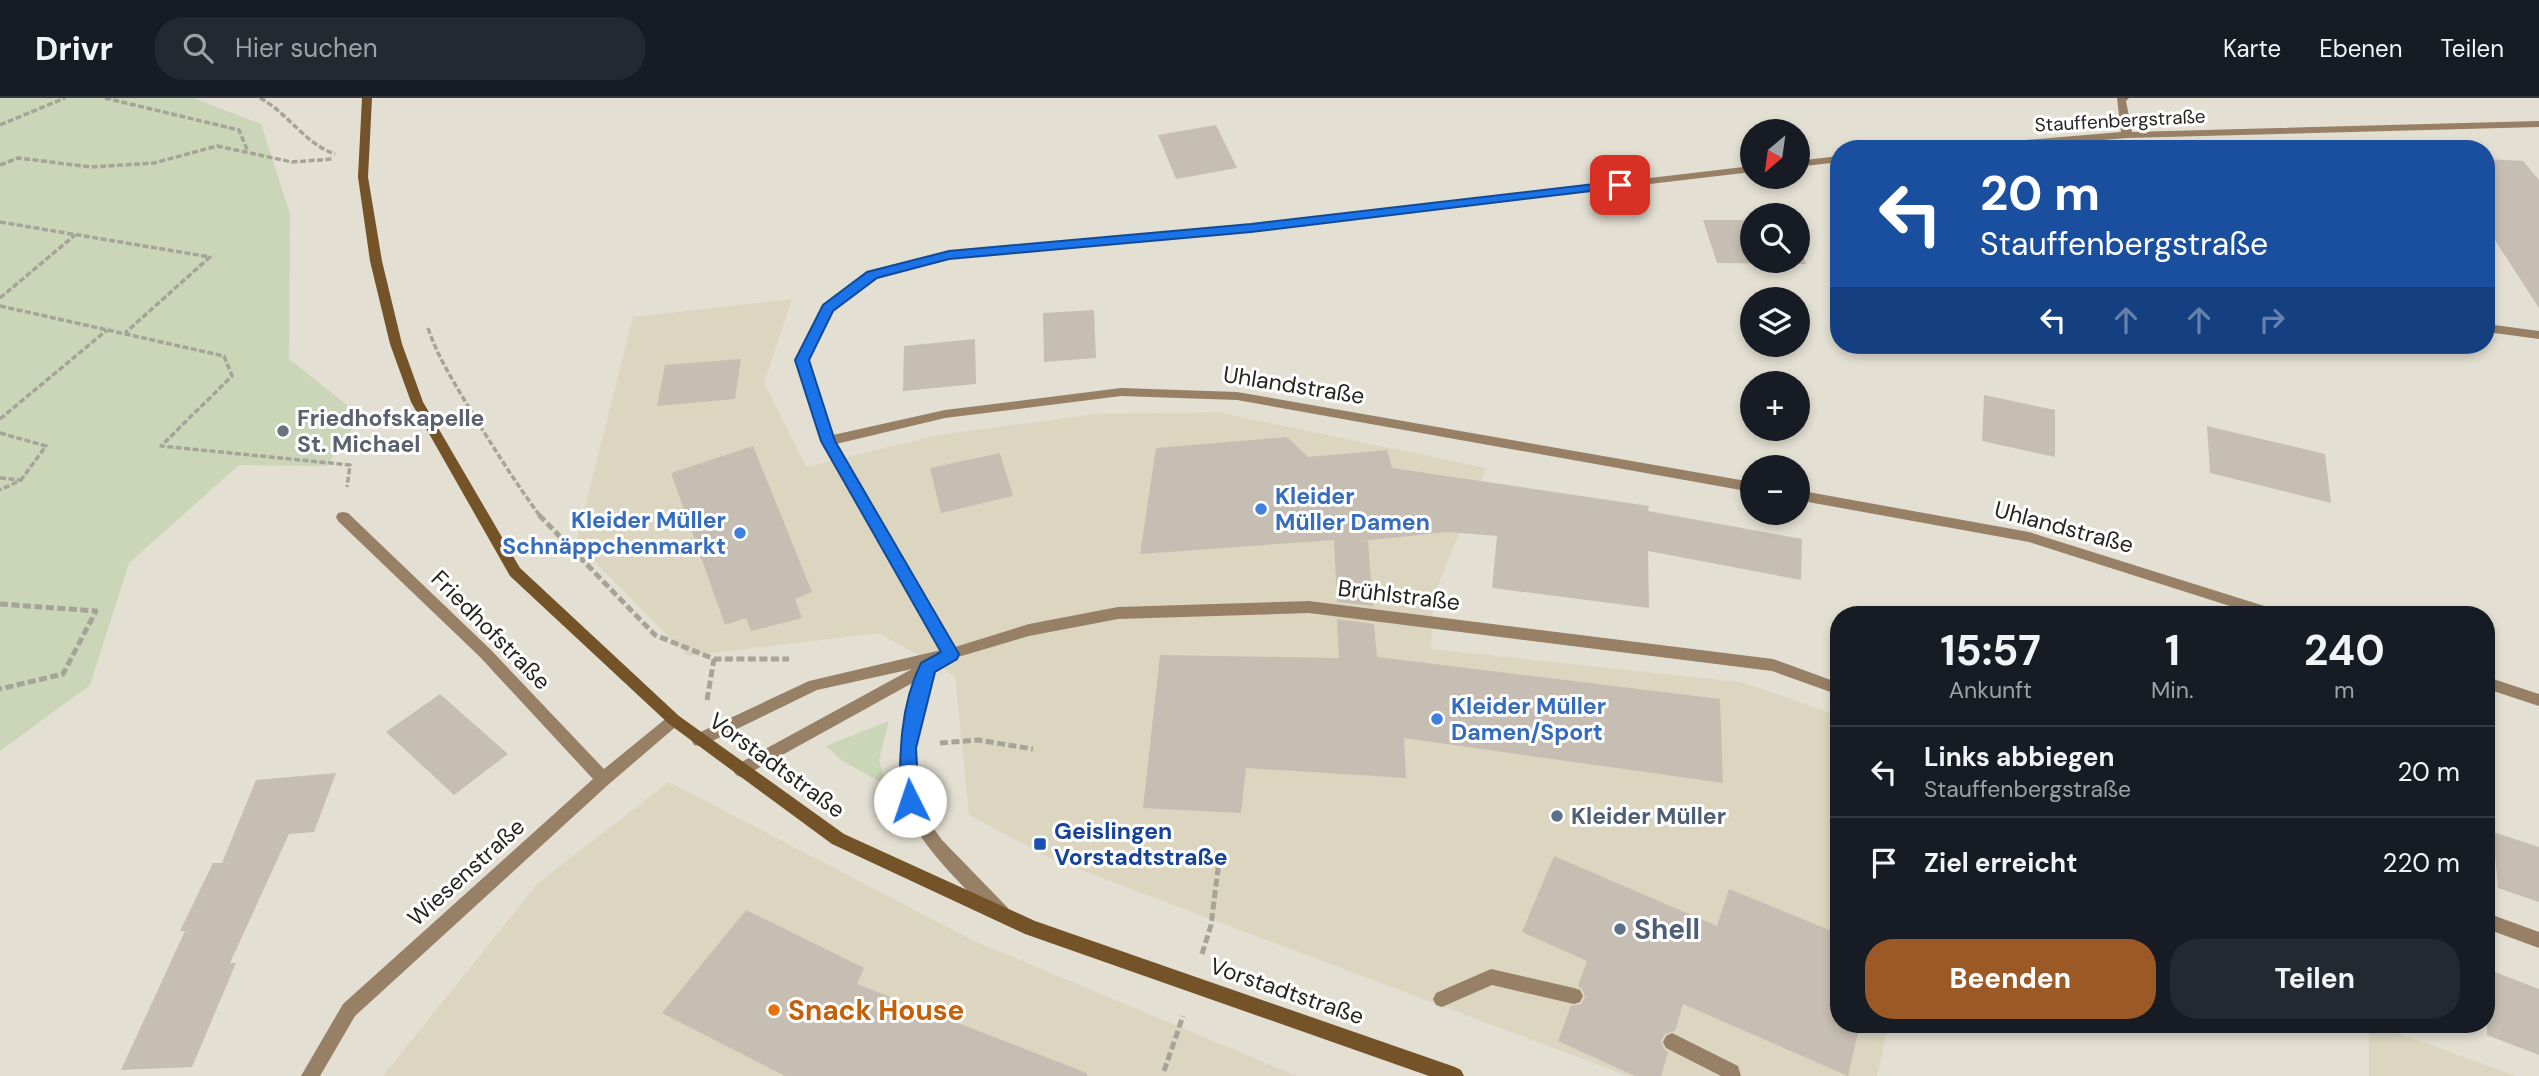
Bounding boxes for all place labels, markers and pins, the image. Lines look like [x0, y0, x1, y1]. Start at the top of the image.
pin [1590, 155, 1650, 215]
place label: Friedhofskapelle St. Michael [297, 403, 484, 459]
marker: Friedhofskapelle St. Michael [275, 423, 291, 439]
place label: Kleider Müller Damen [1275, 481, 1430, 537]
marker: Kleider Müller Damen [1253, 501, 1269, 517]
place label: Kleider Müller Schnäppchenmarkt [502, 505, 726, 561]
marker: Kleider Müller Schnäppchenmarkt [732, 525, 748, 541]
place label: Kleider Müller Damen/Sport [1451, 691, 1606, 747]
marker: Kleider Müller Damen/Sport [1429, 711, 1445, 727]
place label: Kleider Müller [1571, 801, 1726, 831]
marker: Kleider Müller [1549, 808, 1565, 824]
place label: Geislingen Vorstadtstraße [1054, 816, 1227, 872]
marker: Geislingen Vorstadtstraße [1032, 836, 1048, 852]
place label: Shell [1634, 911, 1700, 948]
marker: Shell [1612, 921, 1628, 937]
place label: Snack House [788, 992, 964, 1029]
marker: Snack House [766, 1002, 782, 1018]

